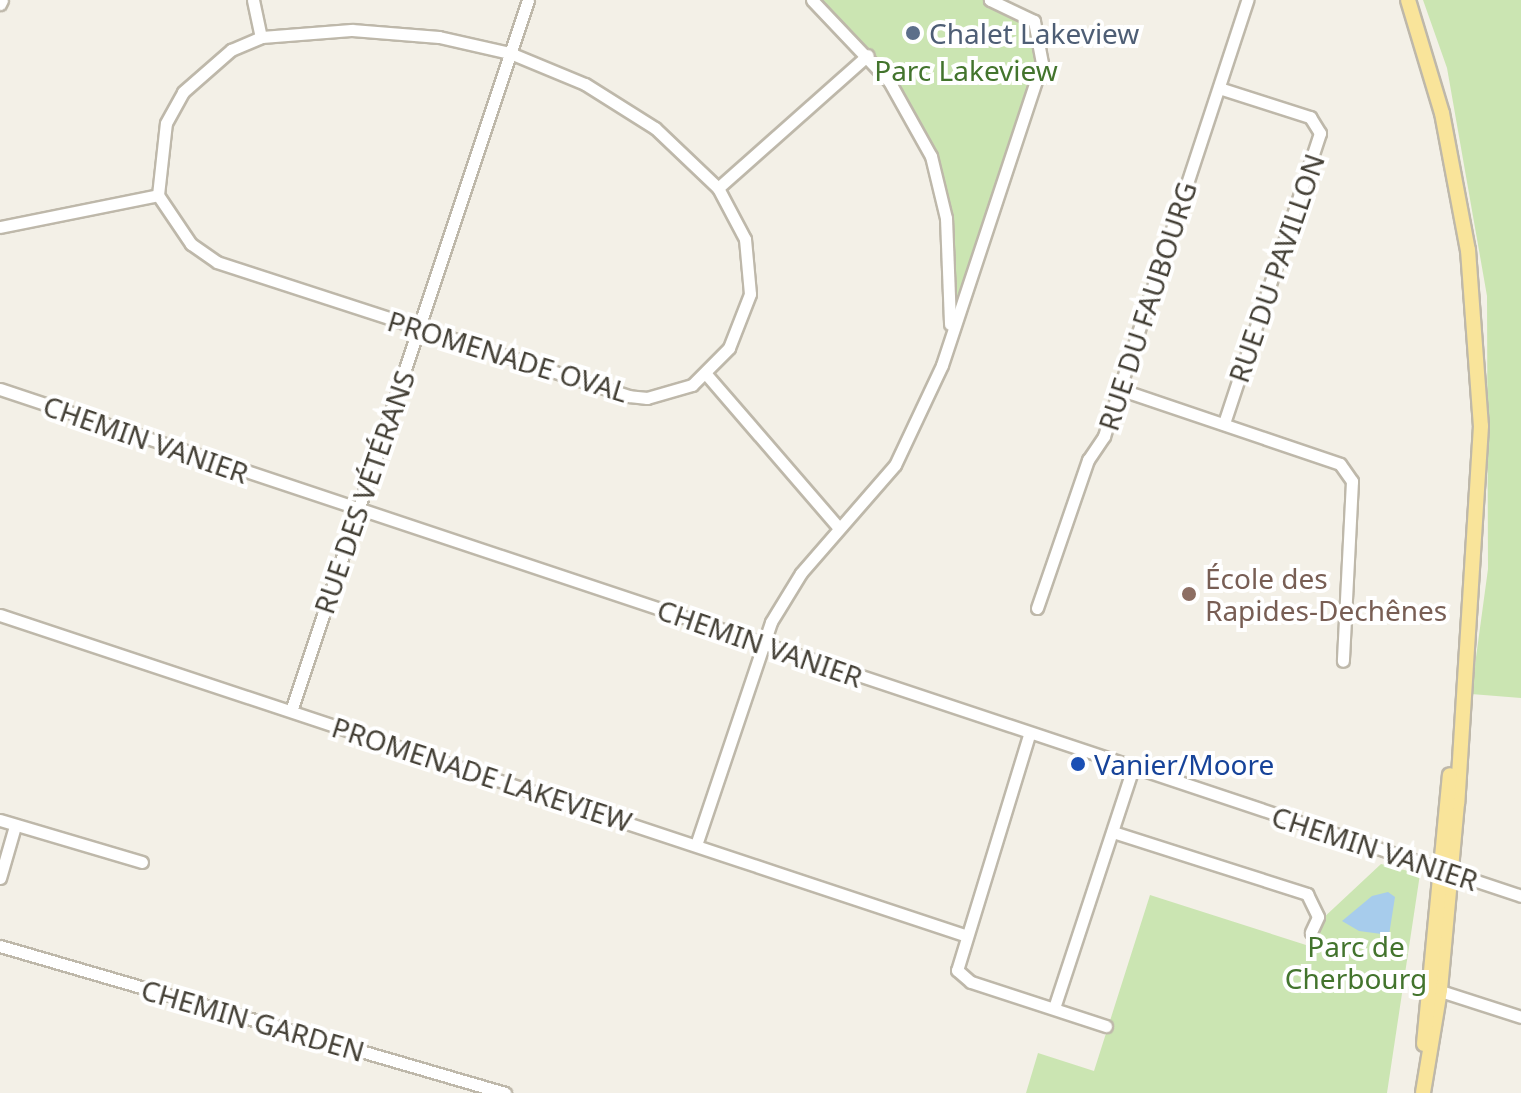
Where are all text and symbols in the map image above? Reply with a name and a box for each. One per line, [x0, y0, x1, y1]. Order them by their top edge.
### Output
place label: Chalet Lakeview [929, 16, 1139, 50]
marker: Chalet Lakeview [904, 24, 922, 42]
park label: Parc Lakeview [874, 53, 1058, 87]
street label: RUE DU PAVILLON [1221, 149, 1331, 387]
street label: RUE DU FAUBOURG [1091, 177, 1203, 435]
street label: PROMENADE OVAL [384, 303, 632, 409]
street label: RUE DES VÉTÉRANS [307, 366, 421, 618]
street label: CHEMIN VANIER [39, 388, 253, 490]
place label: École des Rapides-Dechênes [1205, 561, 1447, 627]
marker: École des Rapides-Dechênes [1180, 585, 1198, 603]
street label: CHEMIN VANIER [653, 592, 867, 694]
street label: PROMENADE LAKEVIEW [328, 710, 636, 838]
place label: Vanier/Moore [1094, 747, 1274, 781]
marker: Vanier/Moore [1069, 755, 1087, 773]
street label: CHEMIN VANIER [1268, 799, 1482, 897]
park label: Parc de Cherbourg [1285, 929, 1427, 995]
street label: CHEMIN GARDEN [138, 972, 368, 1068]

